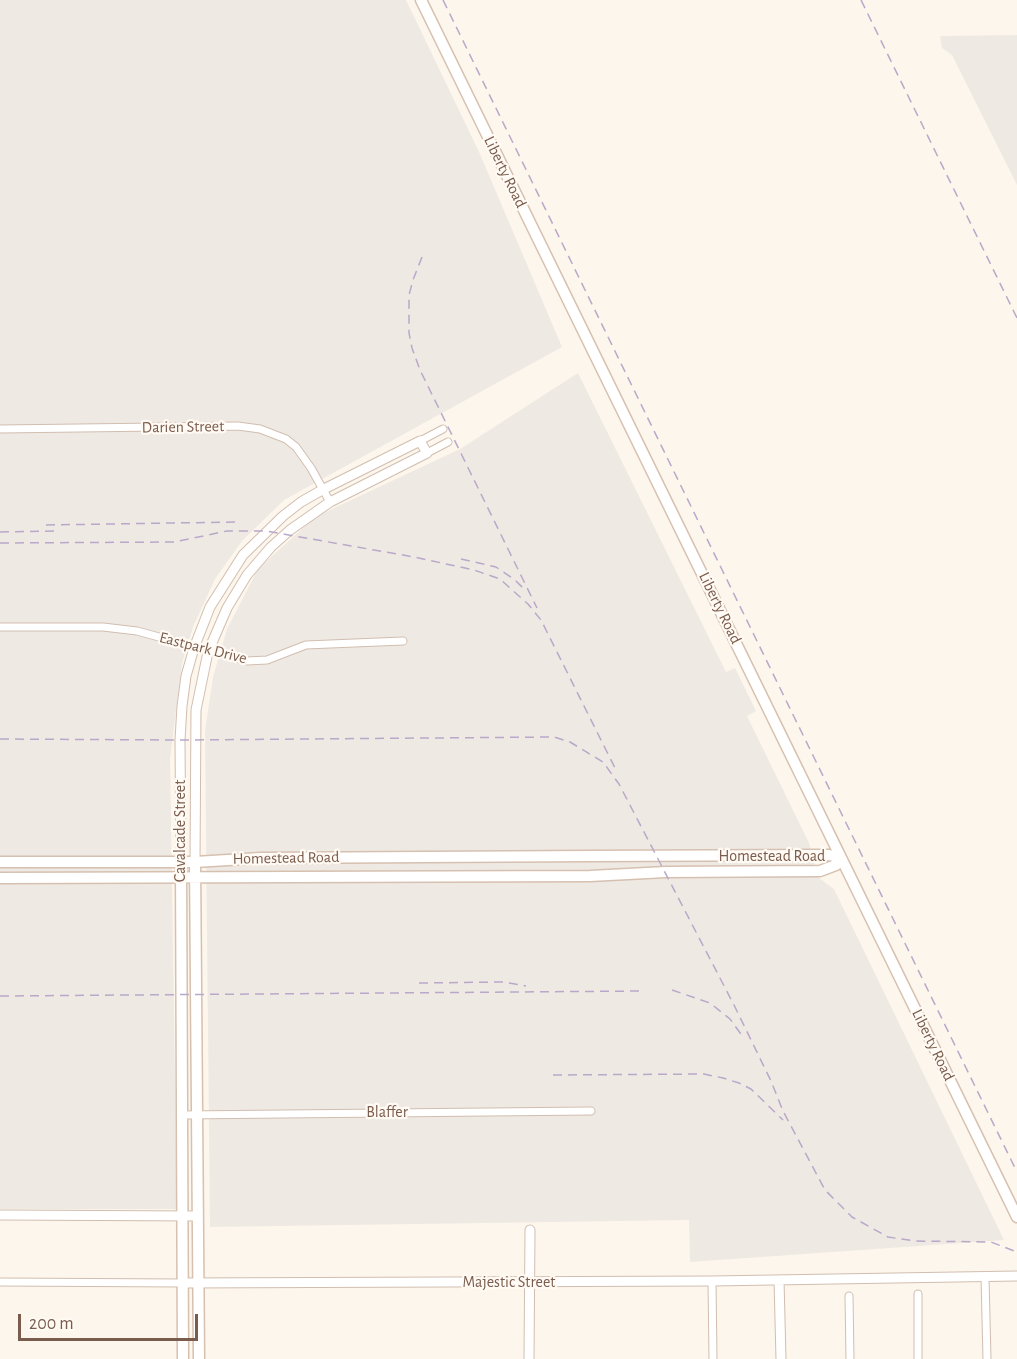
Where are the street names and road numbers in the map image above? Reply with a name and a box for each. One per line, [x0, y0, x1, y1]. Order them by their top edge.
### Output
street label: Liberty Road [479, 133, 531, 211]
street label: Darien Street [142, 417, 224, 437]
street label: Liberty Road [694, 569, 746, 647]
street label: Eastpark Drive [157, 628, 249, 668]
street label: Cavalcade Street [170, 780, 190, 882]
street label: Homestead Road [719, 846, 825, 866]
street label: Homestead Road [232, 847, 340, 869]
street label: Liberty Road [907, 1006, 959, 1084]
street label: Blaffer [366, 1102, 408, 1122]
street label: Majestic Street [463, 1272, 555, 1292]

